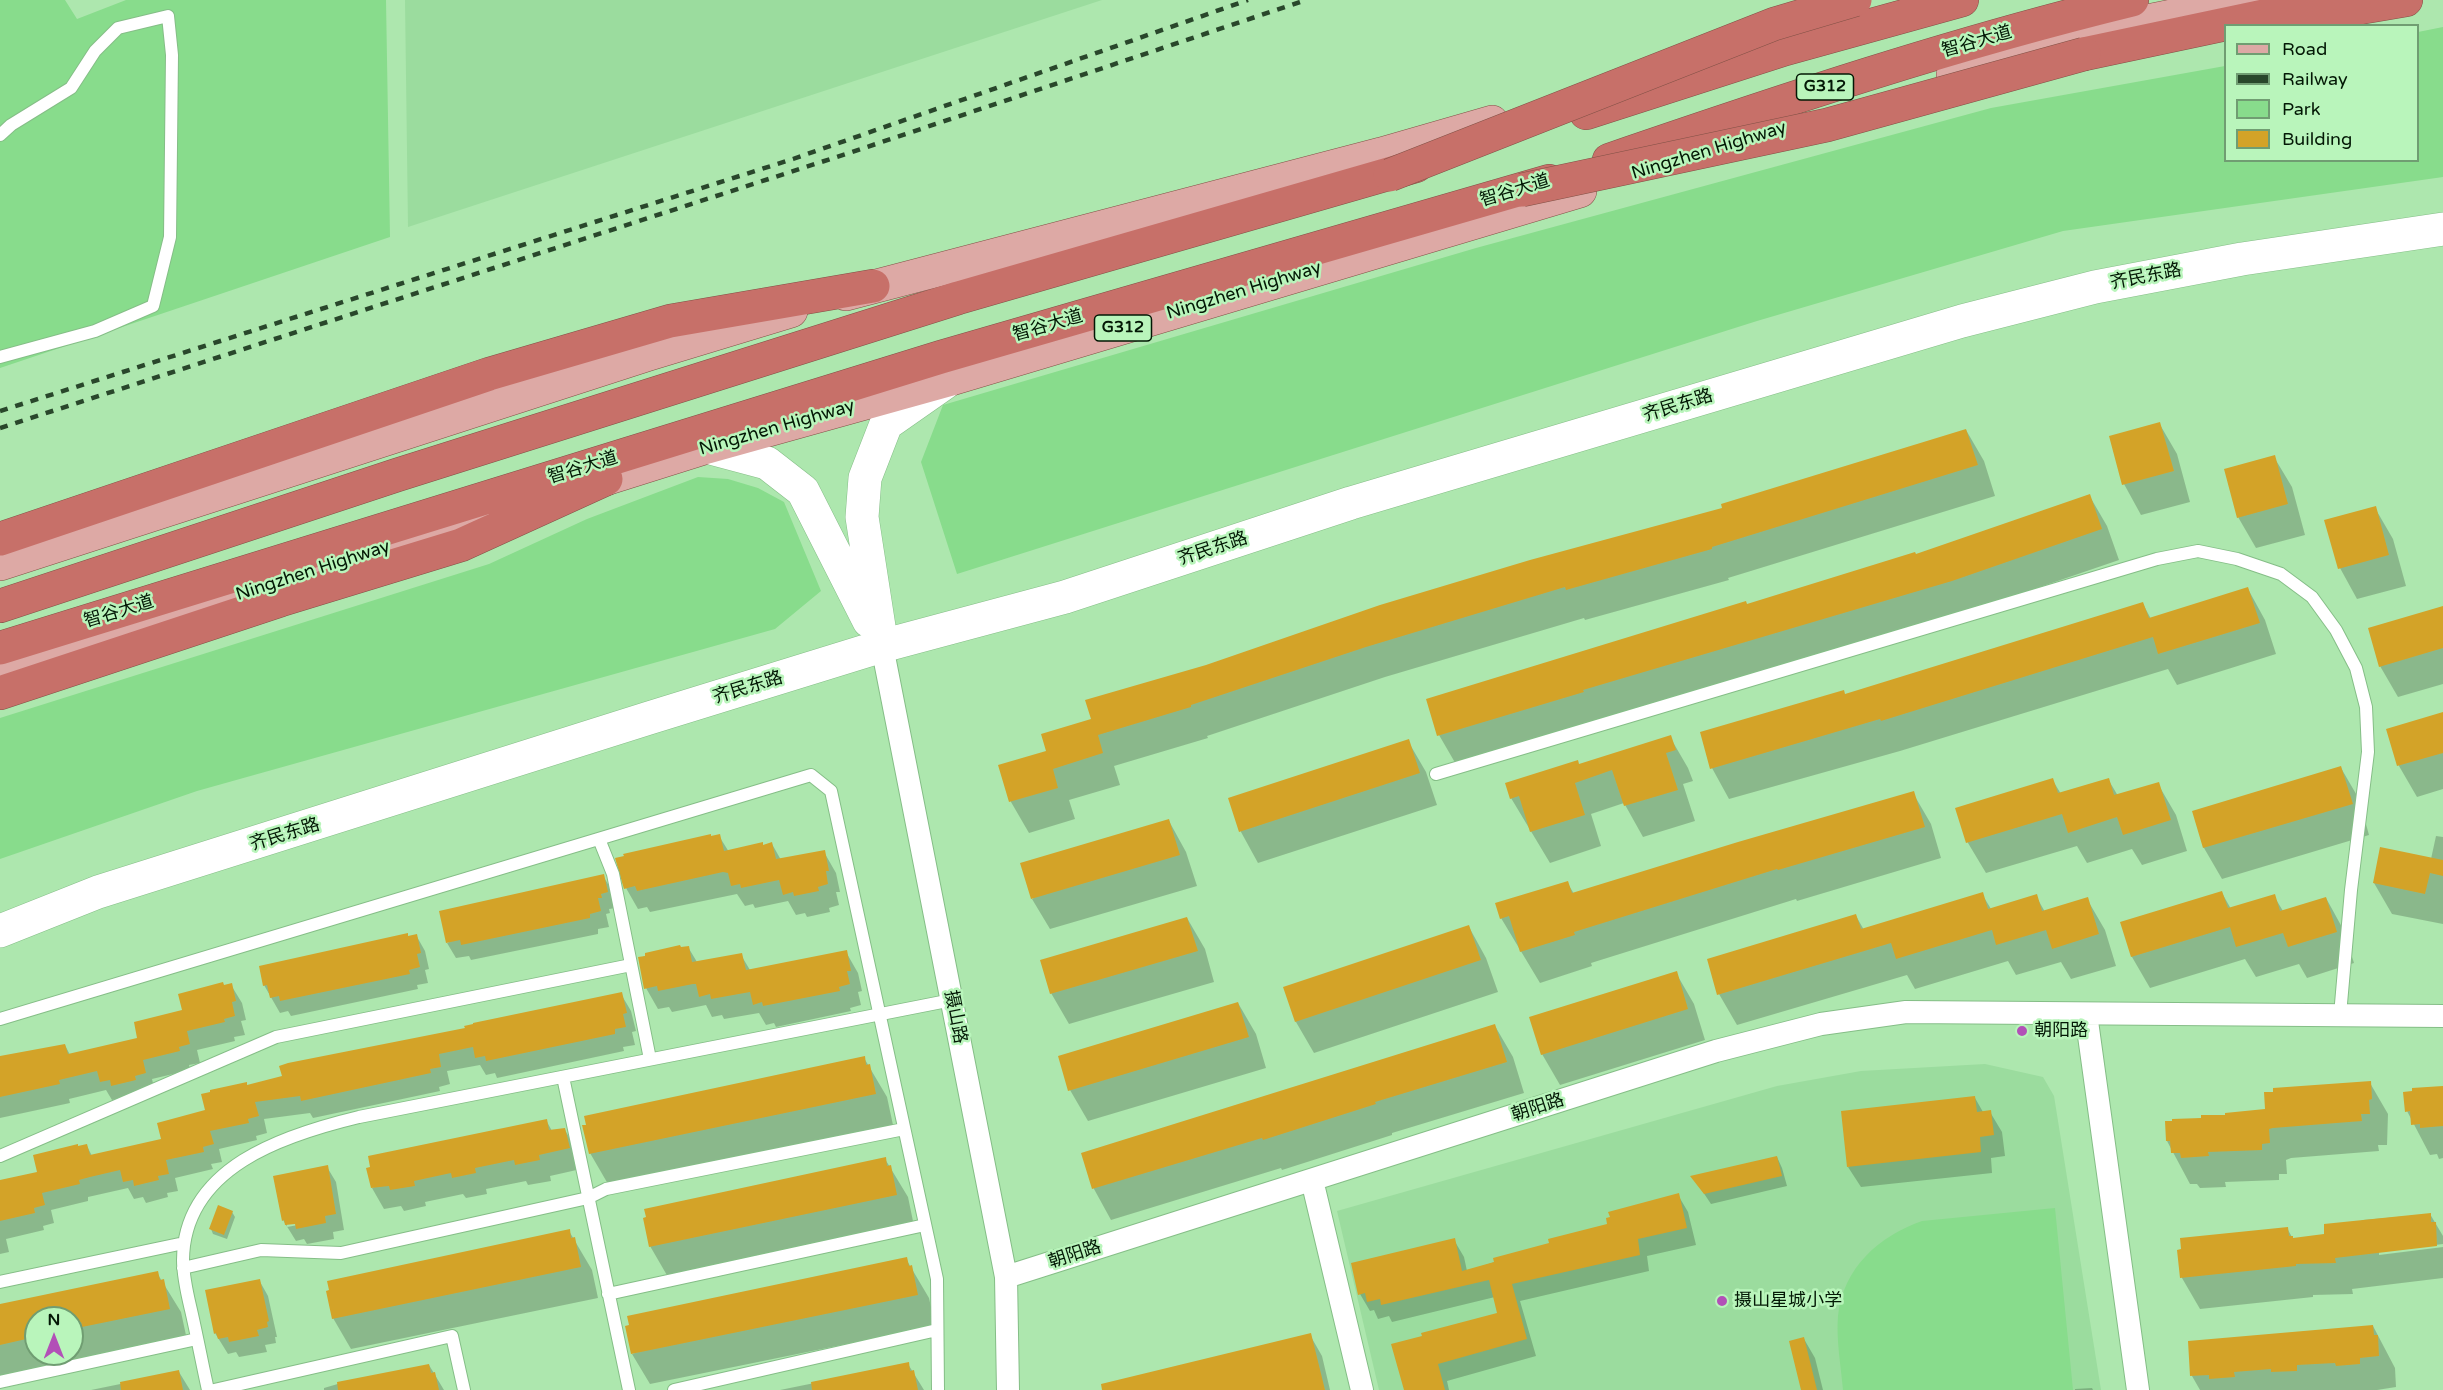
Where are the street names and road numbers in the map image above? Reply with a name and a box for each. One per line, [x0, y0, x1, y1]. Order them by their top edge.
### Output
street label: 智谷大道 [1939, 22, 2015, 62]
road number: G312 [1796, 74, 1854, 100]
street label: Ningzhen Highway [1629, 117, 1789, 185]
street label: 智谷大道 [1477, 170, 1553, 212]
street label: Ningzhen Highway [1164, 257, 1324, 325]
street label: 齐民东路 [2109, 260, 2183, 294]
street label: 智谷大道 [1010, 306, 1086, 346]
road number: G312 [1094, 315, 1152, 341]
street label: 齐民东路 [1640, 385, 1716, 427]
street label: Ningzhen Highway [697, 395, 857, 461]
street label: 智谷大道 [545, 447, 621, 489]
street label: 齐民东路 [1175, 528, 1251, 570]
street label: Ningzhen Highway [233, 536, 393, 606]
street label: 智谷大道 [81, 591, 157, 633]
street label: 齐民东路 [710, 667, 786, 709]
street label: 齐民东路 [247, 814, 323, 856]
street label: 摄山路 [939, 988, 971, 1046]
street label: 朝阳路 [1509, 1089, 1567, 1127]
street label: 朝阳路 [1046, 1236, 1104, 1274]

